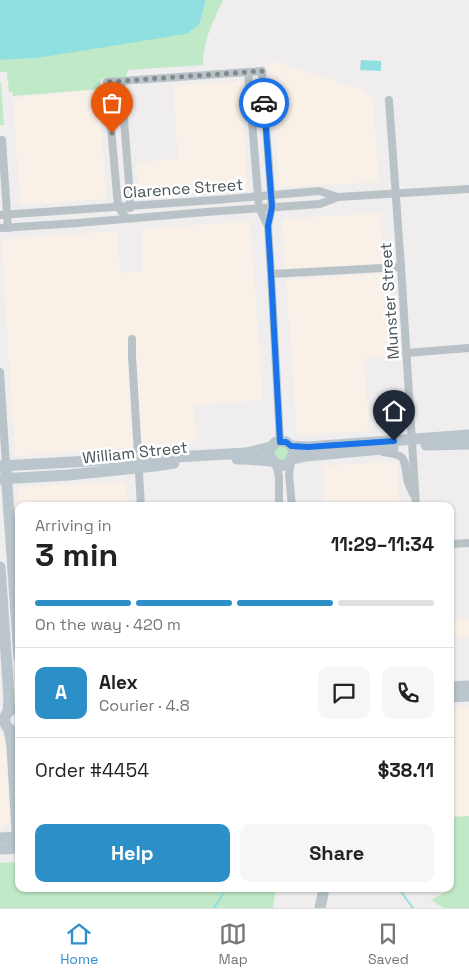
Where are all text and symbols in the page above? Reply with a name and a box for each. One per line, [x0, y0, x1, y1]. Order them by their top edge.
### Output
courier [239, 78, 289, 128]
pin [91, 82, 133, 133]
icon: bag [98, 89, 126, 117]
icon: car [250, 89, 278, 117]
street label: Clarence Street [122, 174, 244, 203]
street label: Munster Street [375, 242, 404, 360]
pin [373, 390, 415, 441]
icon: home [380, 397, 408, 425]
street label: William Street [81, 437, 189, 468]
text: Arriving in [35, 515, 112, 536]
text: 11:29–11:34 [331, 532, 434, 557]
text: 3 min [35, 535, 118, 575]
text: On the way · 420 m [35, 614, 181, 635]
button: chat [318, 667, 370, 719]
button: phone [382, 667, 434, 719]
text: Alex [99, 670, 138, 695]
text: A [55, 680, 67, 705]
text: Courier · 4.8 [99, 695, 190, 716]
text: Order #4454 [35, 758, 149, 783]
text: $38.11 [378, 758, 434, 783]
button: Help [35, 824, 230, 882]
button: Share [240, 824, 434, 882]
tab: Home [60, 920, 98, 968]
tab: Map [219, 920, 248, 968]
tab: Saved [368, 920, 409, 968]

